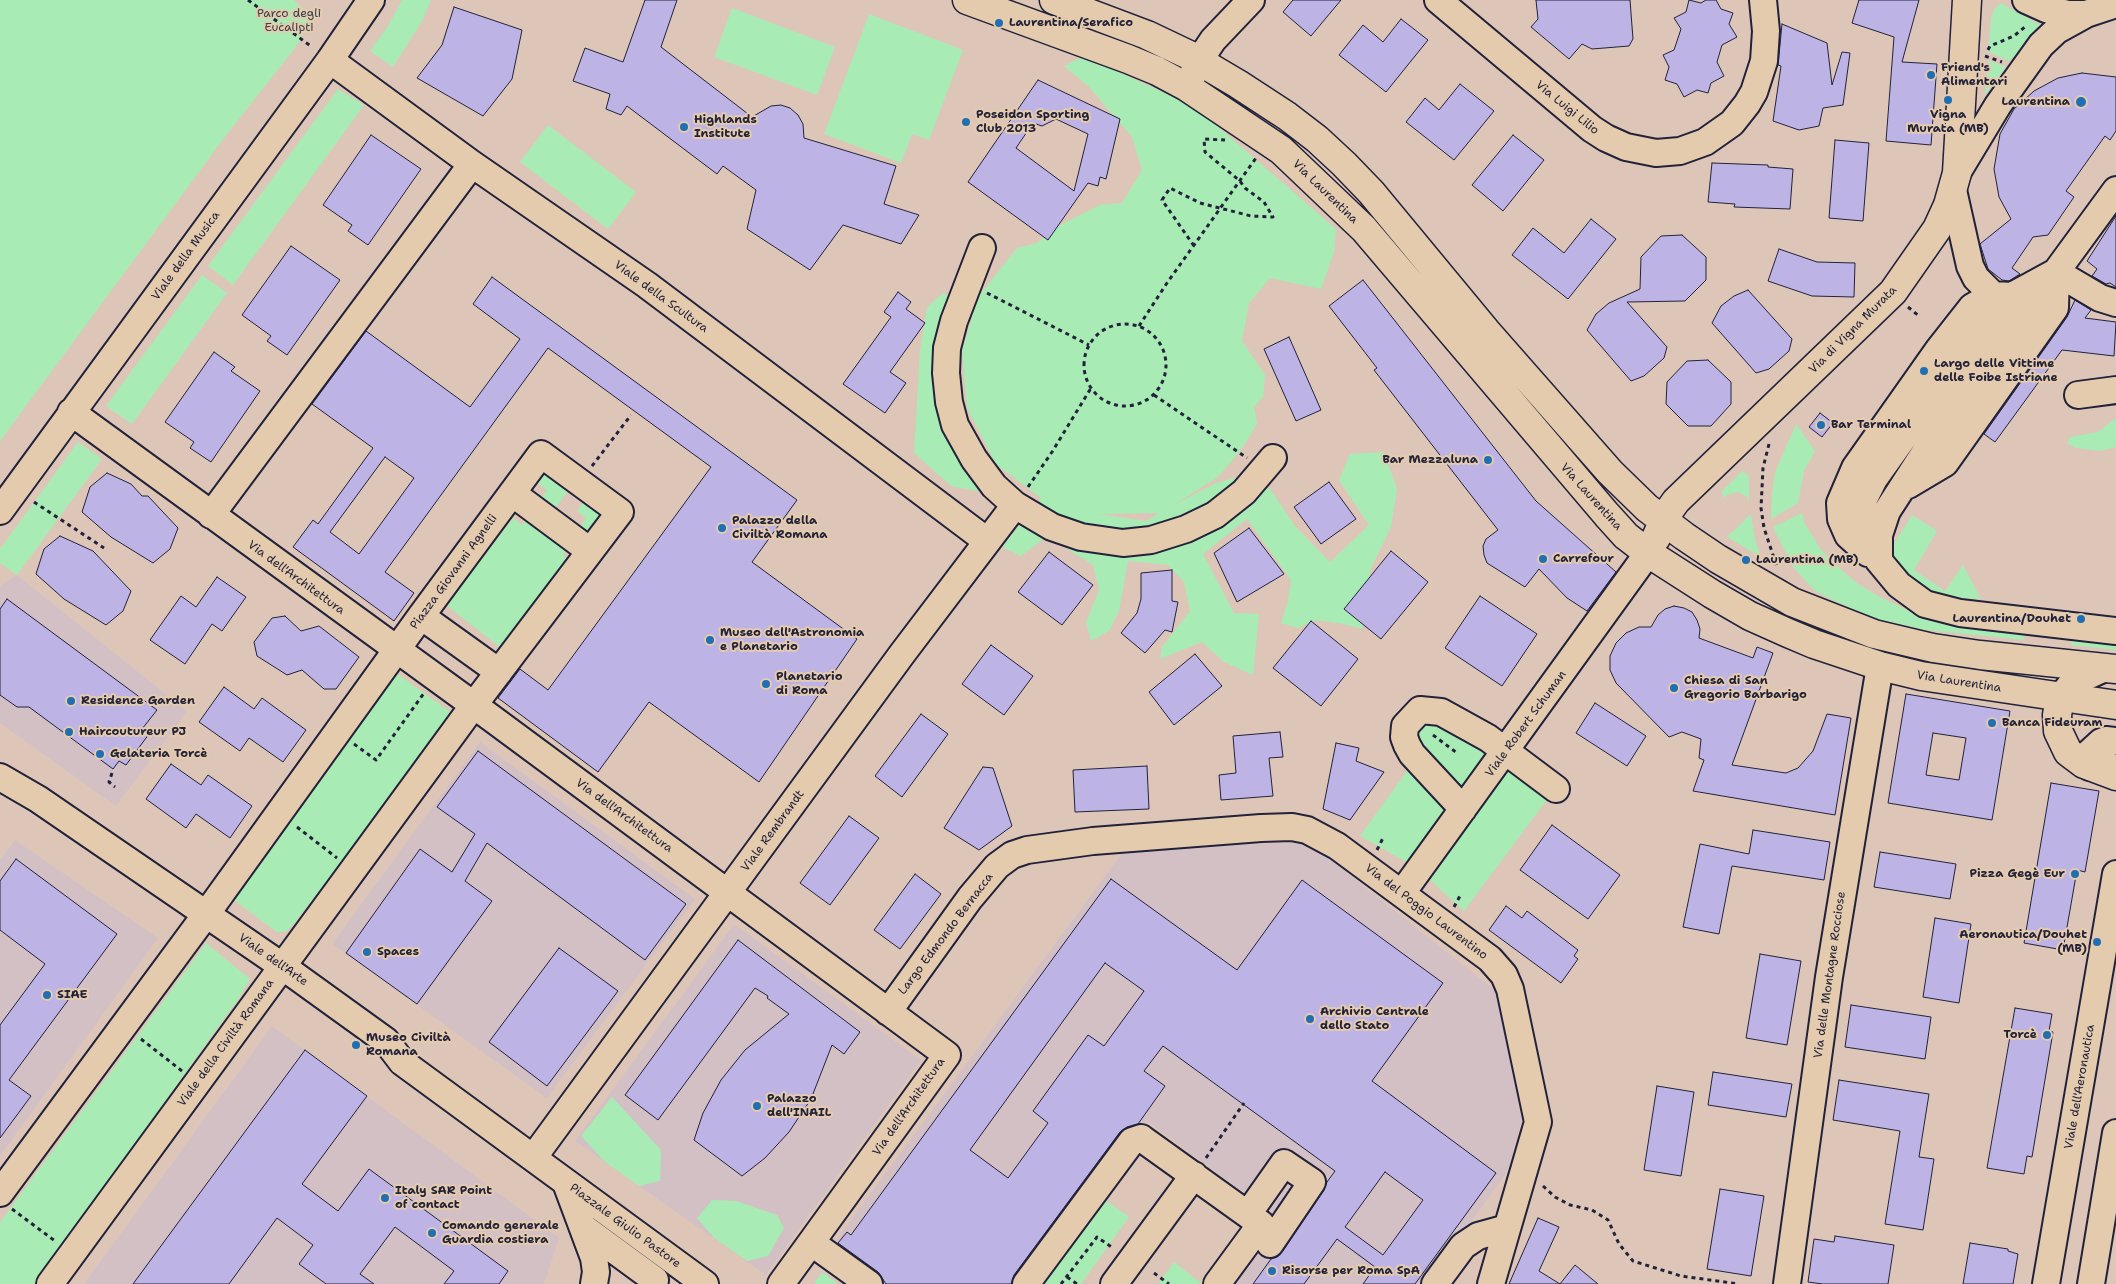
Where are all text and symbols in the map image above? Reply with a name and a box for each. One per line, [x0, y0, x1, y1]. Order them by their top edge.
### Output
park label: Parco degli Eucalipti [257, 7, 321, 35]
place label: Laurentina/Serafico [1009, 16, 1133, 30]
marker: Laurentina/Serafico [993, 17, 1005, 29]
place label: Friend's Alimentari [1941, 61, 2008, 89]
marker: Friend's Alimentari [1925, 69, 1937, 81]
street label: Via Luigi Lilio [1532, 78, 1602, 138]
marker: Vigna Murata (MB) [1942, 94, 1954, 106]
place label: Laurentina [2002, 95, 2070, 109]
marker: Laurentina [2074, 95, 2088, 109]
place label: Poseidon Sporting Club 2013 [976, 108, 1089, 136]
place label: Vigna Murata (MB) [1907, 108, 1989, 136]
place label: Highlands Institute [694, 113, 757, 141]
marker: Poseidon Sporting Club 2013 [960, 116, 972, 128]
marker: Highlands Institute [678, 121, 690, 133]
street label: Via Laurentina [1289, 157, 1361, 227]
street label: Viale della Musica [149, 209, 223, 303]
street label: Viale della Scultura [611, 258, 711, 336]
street label: Via di Vigna Murata [1806, 283, 1900, 377]
place label: Largo delle Vittime delle Foibe Istriane [1934, 357, 2058, 385]
marker: Largo delle Vittime delle Foibe Istriane [1918, 365, 1930, 377]
place label: Bar Terminal [1831, 418, 1911, 432]
marker: Bar Terminal [1815, 419, 1827, 431]
place label: Bar Mezzaluna [1382, 453, 1478, 467]
marker: Bar Mezzaluna [1482, 454, 1494, 466]
street label: Via Laurentina [1557, 460, 1625, 534]
street label: Piazza Giovanni Agnelli [407, 512, 501, 632]
place label: Palazzo della Civiltà Romana [732, 514, 828, 542]
marker: Palazzo della Civiltà Romana [716, 522, 728, 534]
street label: Via dell'Architettura [245, 538, 347, 618]
place label: Carrefour [1553, 552, 1614, 566]
marker: Carrefour [1537, 553, 1549, 565]
place label: Laurentina (MB) [1756, 553, 1858, 567]
marker: Laurentina (MB) [1740, 554, 1752, 566]
place label: Laurentina/Douhet [1952, 612, 2071, 626]
marker: Laurentina/Douhet [2075, 613, 2087, 625]
place label: Museo dell'Astronomia e Planetario [720, 626, 864, 654]
marker: Museo dell'Astronomia e Planetario [704, 634, 716, 646]
street label: Viale Robert Schuman [1483, 668, 1569, 780]
street label: Via Laurentina [1916, 668, 2002, 696]
place label: Planetario di Roma [776, 670, 842, 698]
place label: Chiesa di San Gregorio Barbarigo [1684, 674, 1807, 702]
marker: Planetario di Roma [760, 678, 772, 690]
marker: Chiesa di San Gregorio Barbarigo [1668, 682, 1680, 694]
place label: Residence Garden [81, 694, 195, 708]
marker: Residence Garden [65, 695, 77, 707]
place label: Banca Fideuram [2002, 716, 2102, 730]
marker: Banca Fideuram [1986, 717, 1998, 729]
place label: Haircoutureur PJ [79, 725, 186, 739]
marker: Haircoutureur PJ [63, 726, 75, 738]
place label: Gelateria Torcè [110, 747, 207, 761]
marker: Gelateria Torcè [94, 748, 106, 760]
street label: Via dell'Architettura [573, 776, 675, 856]
street label: Viale Rembrandt [739, 787, 807, 875]
street label: Via del Poggio Laurentino [1362, 861, 1490, 963]
place label: Pizza Gegè Eur [1970, 867, 2065, 881]
marker: Pizza Gegè Eur [2069, 868, 2081, 880]
street label: Largo Edmondo Bernacca [896, 870, 996, 998]
street label: Via delle Montagne Rocciose [1811, 891, 1849, 1059]
place label: Aeronautica/Douhet (MB) [1959, 928, 2087, 956]
street label: Viale dell'Arte [235, 931, 311, 989]
marker: Aeronautica/Douhet (MB) [2091, 936, 2103, 948]
place label: Spaces [377, 945, 419, 959]
marker: Spaces [361, 946, 373, 958]
street label: Viale della Civiltà Romana [175, 976, 277, 1110]
place label: SIAE [57, 988, 87, 1002]
marker: SIAE [41, 989, 53, 1001]
place label: Archivio Centrale dello Stato [1320, 1005, 1429, 1033]
marker: Archivio Centrale dello Stato [1304, 1013, 1316, 1025]
street label: Viale dell'Aeronautica [2062, 1023, 2098, 1151]
place label: Torcè [2004, 1028, 2037, 1042]
marker: Torcè [2041, 1029, 2053, 1041]
place label: Museo Civiltà Romana [366, 1031, 451, 1059]
marker: Museo Civiltà Romana [350, 1039, 362, 1051]
street label: Via dell'Architettura [870, 1055, 948, 1159]
place label: Palazzo dell'INAIL [767, 1092, 831, 1120]
marker: Palazzo dell'INAIL [751, 1100, 763, 1112]
street label: Piazzale Giulio Pastore [567, 1181, 683, 1271]
place label: Italy SAR Point of contact [395, 1184, 492, 1212]
marker: Italy SAR Point of contact [379, 1192, 391, 1204]
place label: Comando generale Guardia costiera [442, 1219, 559, 1247]
marker: Comando generale Guardia costiera [426, 1227, 438, 1239]
place label: Risorse per Roma SpA [1282, 1264, 1420, 1278]
marker: Risorse per Roma SpA [1266, 1265, 1278, 1277]

